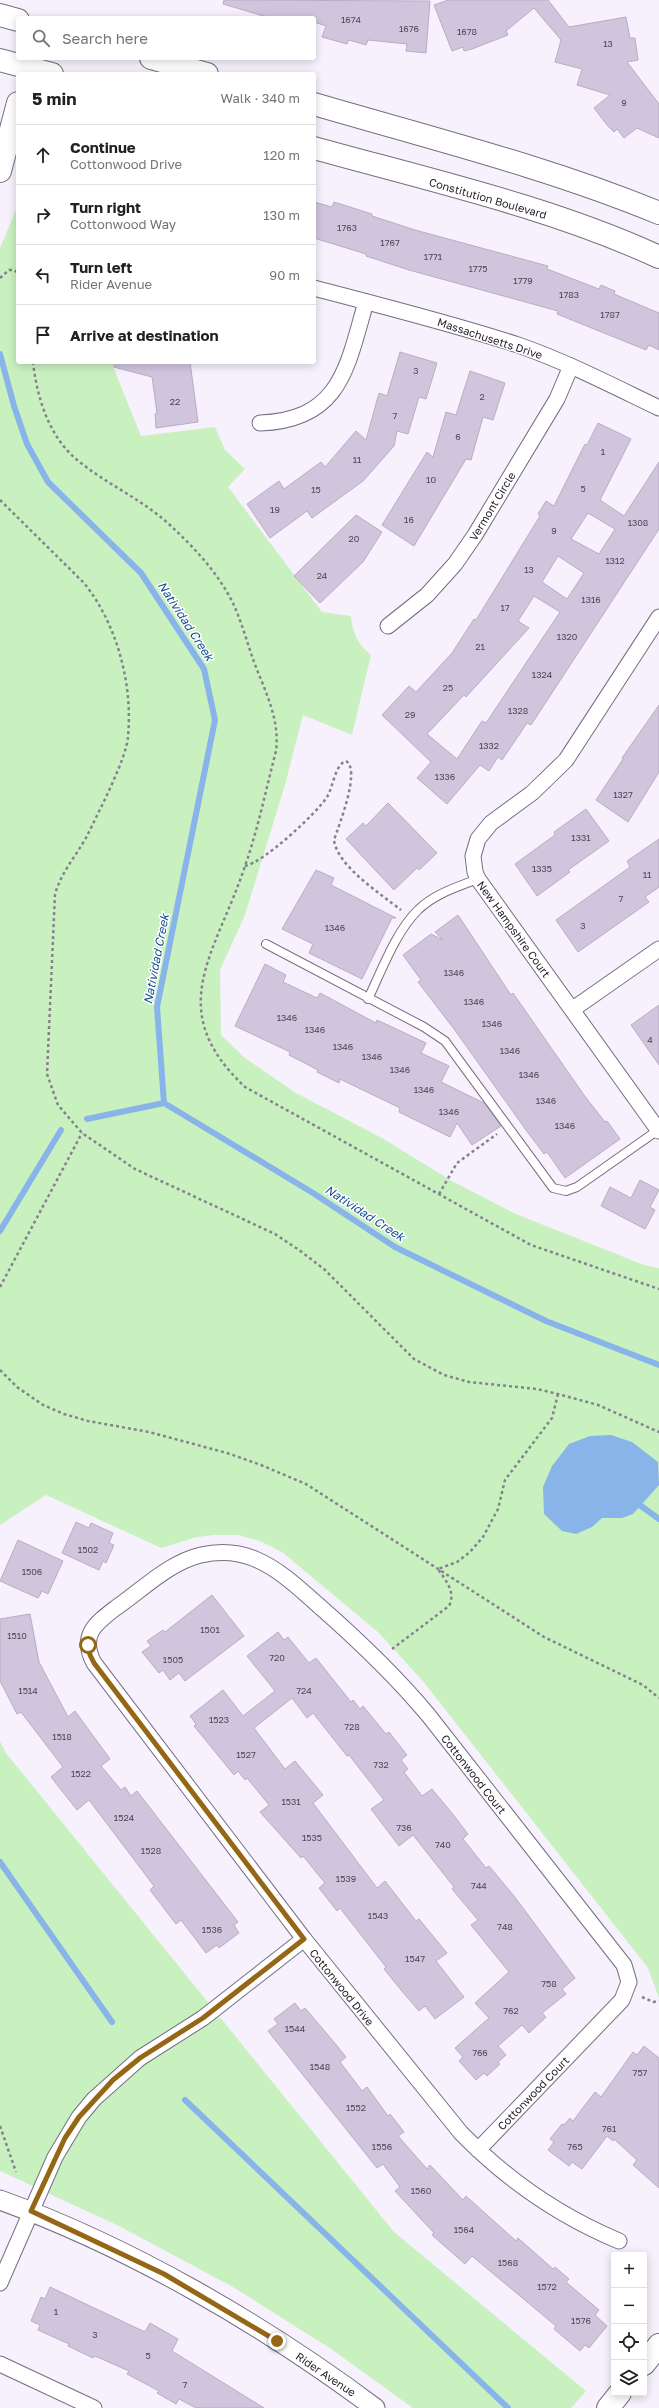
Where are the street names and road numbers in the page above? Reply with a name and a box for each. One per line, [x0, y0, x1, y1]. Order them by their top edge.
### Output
street label: Constitution Boulevard [428, 175, 548, 221]
street label: Massachusetts Drive [436, 315, 544, 361]
street label: Vermont Circle [466, 469, 518, 543]
street label: New Hampshire Court [475, 878, 553, 980]
street label: Cottonwood Court [439, 1732, 509, 1816]
street label: Cottonwood Drive [307, 1946, 377, 2028]
street label: Cottonwood Court [495, 2054, 571, 2132]
street label: Rider Avenue [294, 2349, 358, 2399]

